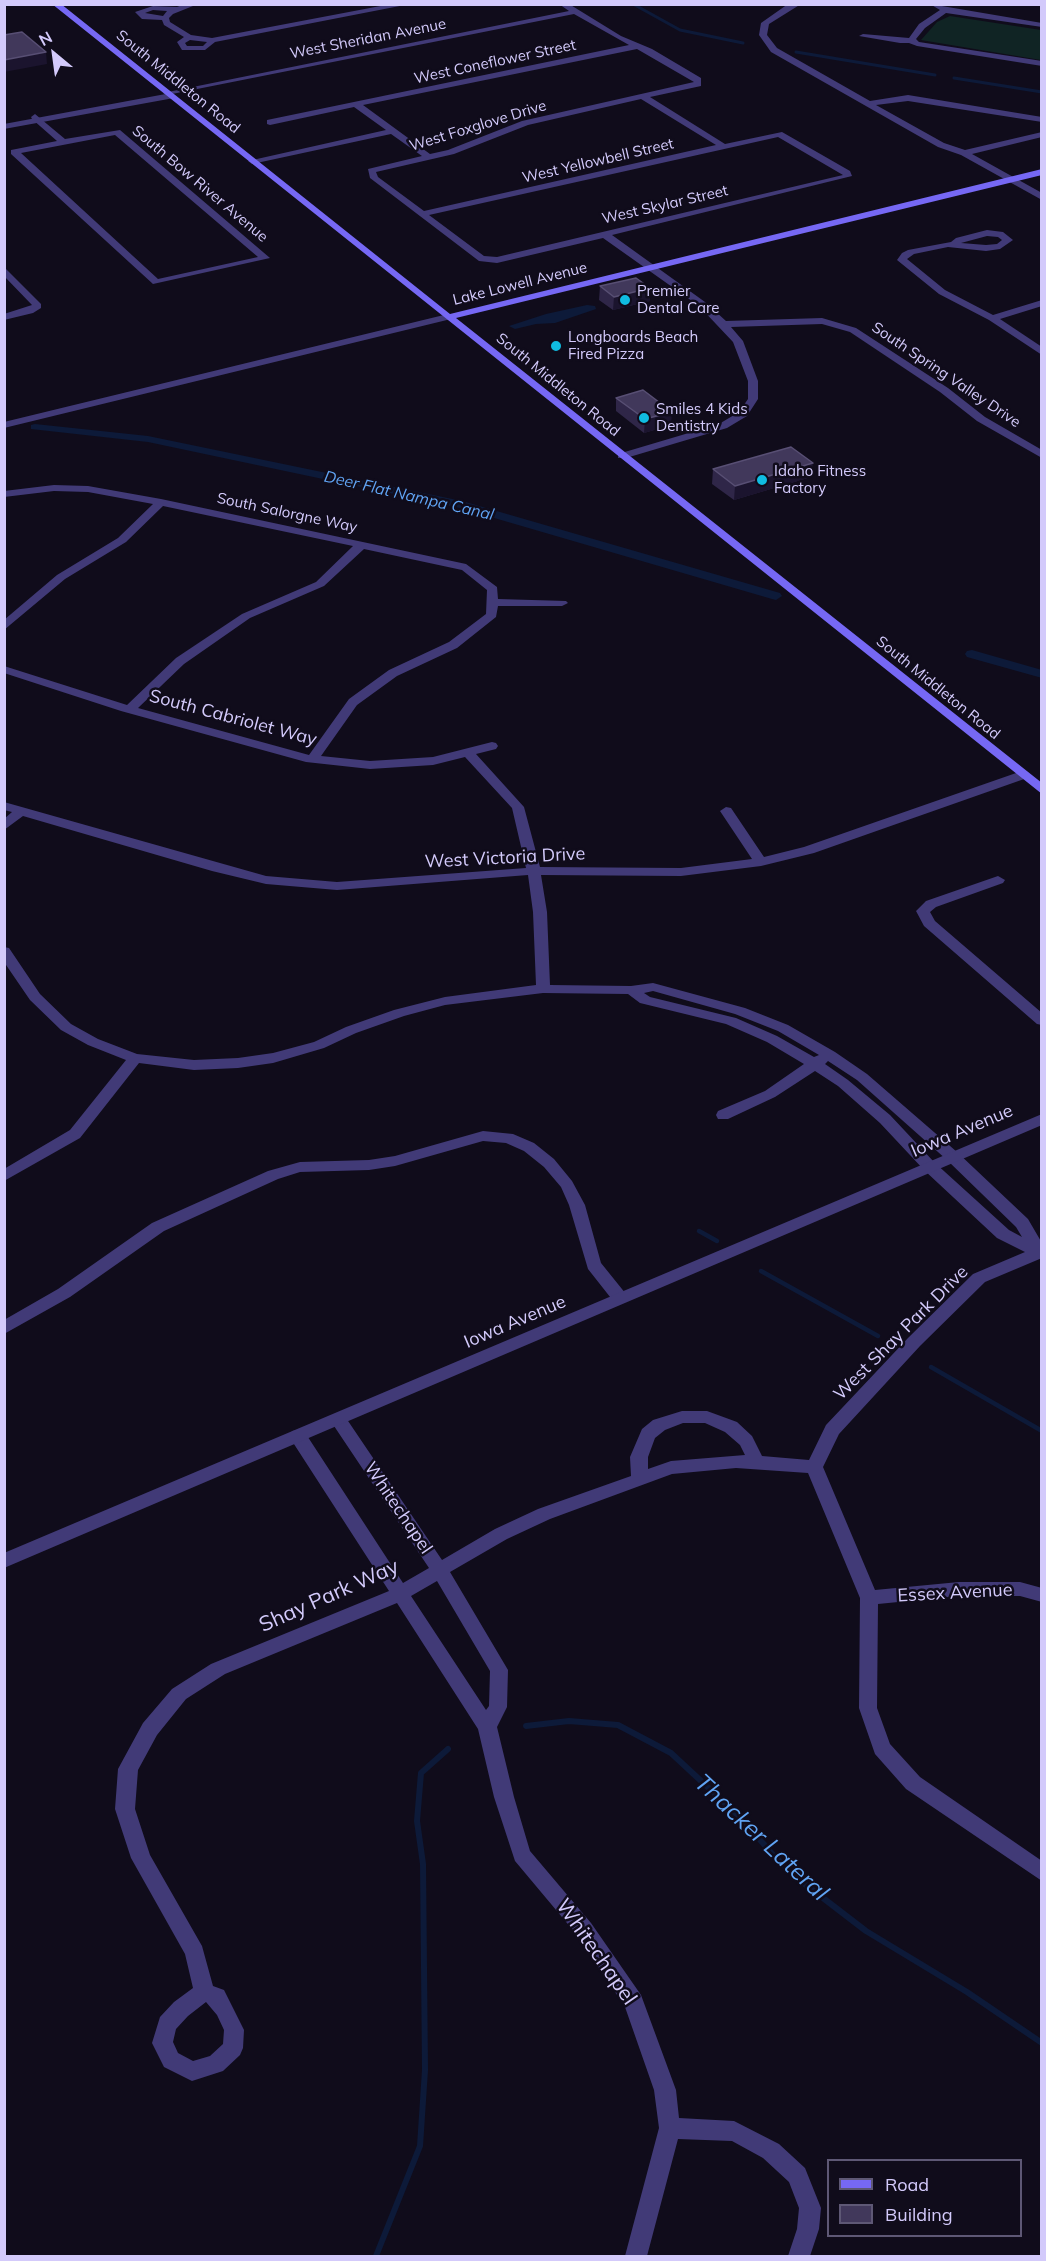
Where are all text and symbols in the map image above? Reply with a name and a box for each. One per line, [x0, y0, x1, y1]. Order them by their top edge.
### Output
street label: West Sheridan Avenue [288, 15, 448, 63]
north arrow [24, 24, 84, 84]
text: N [35, 27, 55, 50]
street label: South Middleton Road [113, 27, 243, 137]
street label: West Coneflower Street [413, 36, 577, 88]
street label: West Foxglove Drive [407, 97, 549, 155]
street label: South Bow River Avenue [128, 122, 272, 246]
street label: West Yellowbell Street [521, 135, 675, 187]
street label: West Skylar Street [600, 182, 730, 228]
street label: Lake Lowell Avenue [451, 259, 589, 309]
place label: Premier Dental Care [637, 282, 719, 317]
marker: Premier Dental Care [618, 293, 632, 307]
street label: South Spring Valley Drive [868, 318, 1024, 432]
place label: Longboards Beach Fired Pizza [568, 328, 698, 363]
street label: South Middleton Road [493, 330, 623, 440]
marker: Longboards Beach Fired Pizza [549, 339, 563, 353]
place label: Smiles 4 Kids Dentistry [656, 400, 748, 435]
marker: Smiles 4 Kids Dentistry [637, 411, 651, 425]
place label: Idaho Fitness Factory [774, 462, 866, 497]
water label: Deer Flat Nampa Canal [322, 467, 496, 525]
marker: Idaho Fitness Factory [755, 473, 769, 487]
street label: South Salorgne Way [215, 489, 359, 537]
street label: South Middleton Road [873, 633, 1003, 743]
street label: South Cabriolet Way [147, 685, 319, 751]
street label: West Victoria Drive [424, 843, 586, 873]
street label: Iowa Avenue [908, 1100, 1016, 1162]
street label: West Shay Park Drive [829, 1261, 973, 1405]
street label: Iowa Avenue [461, 1291, 569, 1353]
street label: Whitechapel [359, 1458, 437, 1558]
street label: Shay Park Way [255, 1554, 403, 1638]
street label: Essex Avenue [897, 1579, 1013, 1607]
water label: Thacker Lateral [688, 1769, 834, 1907]
street label: Whitechapel [550, 1894, 642, 2010]
legend [827, 2159, 1022, 2237]
text: Road [885, 2173, 929, 2196]
text: Building [885, 2203, 953, 2226]

